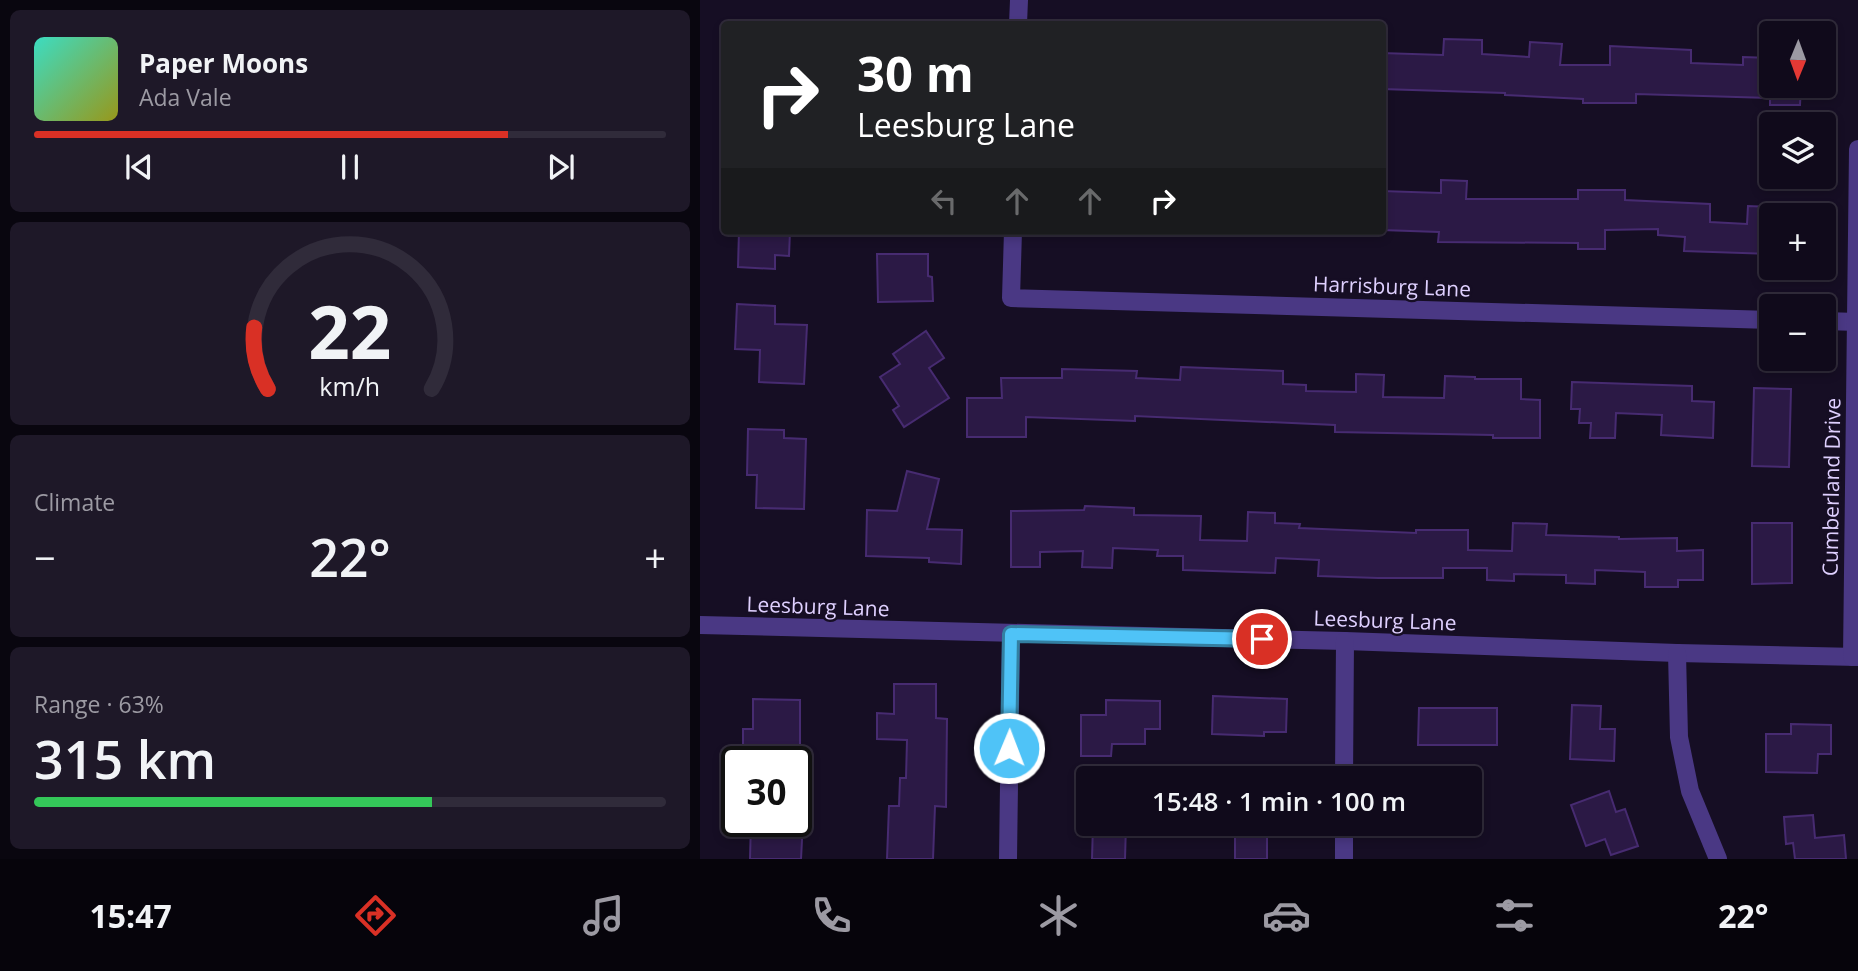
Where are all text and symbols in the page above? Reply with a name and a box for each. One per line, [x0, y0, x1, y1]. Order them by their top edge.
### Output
north arrow [1759, 21, 1836, 98]
map controls [1759, 21, 1836, 371]
text: 30 m [857, 40, 974, 106]
text: Paper Moons [139, 45, 308, 81]
icon: right [742, 49, 833, 140]
text: Ada Vale [139, 81, 232, 113]
text: Leesburg Lane [857, 103, 1075, 146]
button: layers [1759, 112, 1836, 189]
icon: previous [120, 148, 158, 186]
icon: pause [331, 148, 369, 186]
icon: next [542, 148, 580, 186]
icon: left [925, 182, 963, 220]
icon: ahead [998, 182, 1036, 220]
icon: ahead [1071, 182, 1109, 220]
icon: right [1144, 182, 1182, 220]
button: + [1759, 203, 1836, 280]
street label: Harrisburg Lane [1313, 269, 1471, 303]
text: 22 [308, 282, 392, 381]
button: − [1759, 294, 1836, 371]
text: km/h [320, 369, 380, 403]
street label: Cumberland Drive [1815, 398, 1847, 576]
text: Climate [34, 486, 115, 518]
text: 22° [309, 521, 391, 592]
text: − [34, 531, 56, 583]
text: + [644, 531, 666, 583]
street label: Leesburg Lane [746, 590, 890, 622]
street label: Leesburg Lane [1313, 604, 1457, 636]
pin [1232, 609, 1292, 669]
icon: arrive [1243, 620, 1281, 658]
text: Range · 63% [34, 688, 164, 720]
position arrow [972, 711, 1046, 785]
text: 315 km [34, 723, 216, 794]
speed limit sign: 30 [721, 746, 812, 837]
text: 15:48 · 1 min · 100 m [1152, 783, 1406, 819]
icon: directions [351, 891, 400, 940]
icon: music [579, 891, 628, 940]
icon: phone [807, 891, 856, 940]
icon: climate [1034, 891, 1083, 940]
icon: car [1262, 891, 1311, 940]
icon: filters [1490, 891, 1539, 940]
text: 15:47 [89, 894, 172, 937]
text: 22° [1718, 894, 1769, 937]

